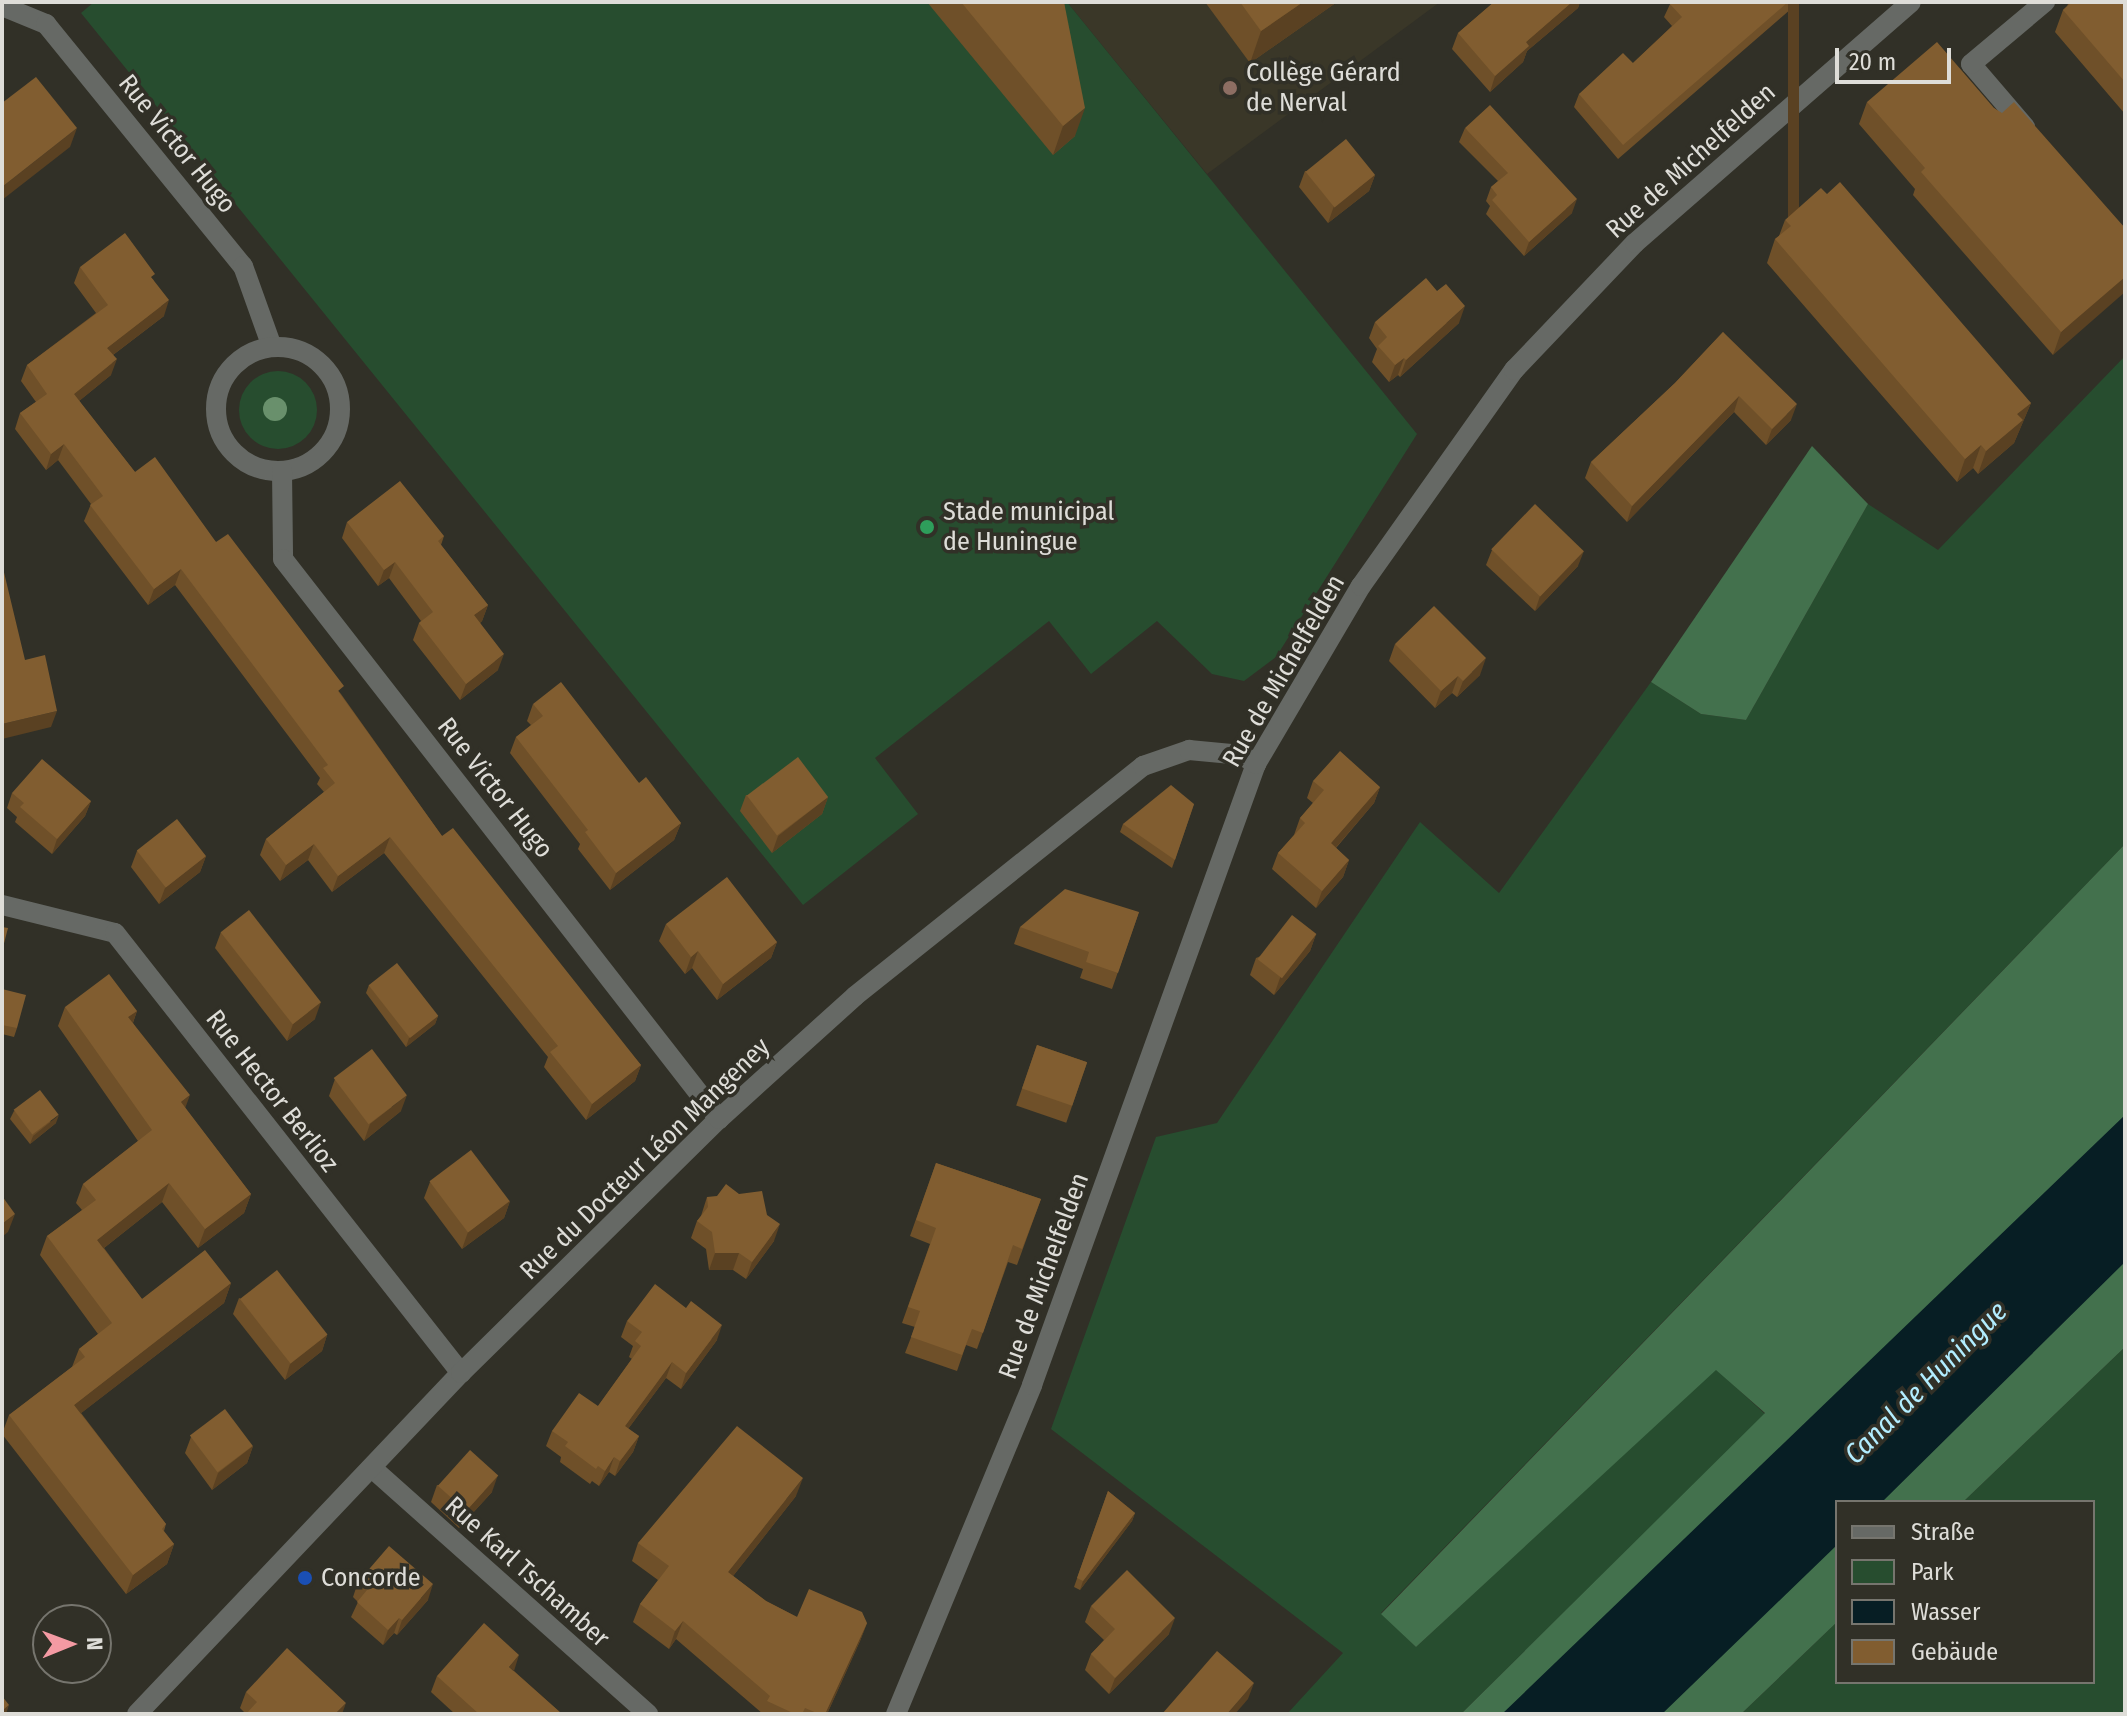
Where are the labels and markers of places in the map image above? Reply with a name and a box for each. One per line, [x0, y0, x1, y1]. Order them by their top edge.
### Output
place label: Collège Gérard de Nerval [1246, 57, 1401, 118]
marker: Collège Gérard de Nerval [1221, 79, 1239, 97]
place label: Stade municipal de Huningue [943, 496, 1114, 558]
marker: Stade municipal de Huningue [918, 518, 936, 536]
place label: Concorde [321, 1562, 421, 1594]
marker: Concorde [296, 1569, 314, 1587]

